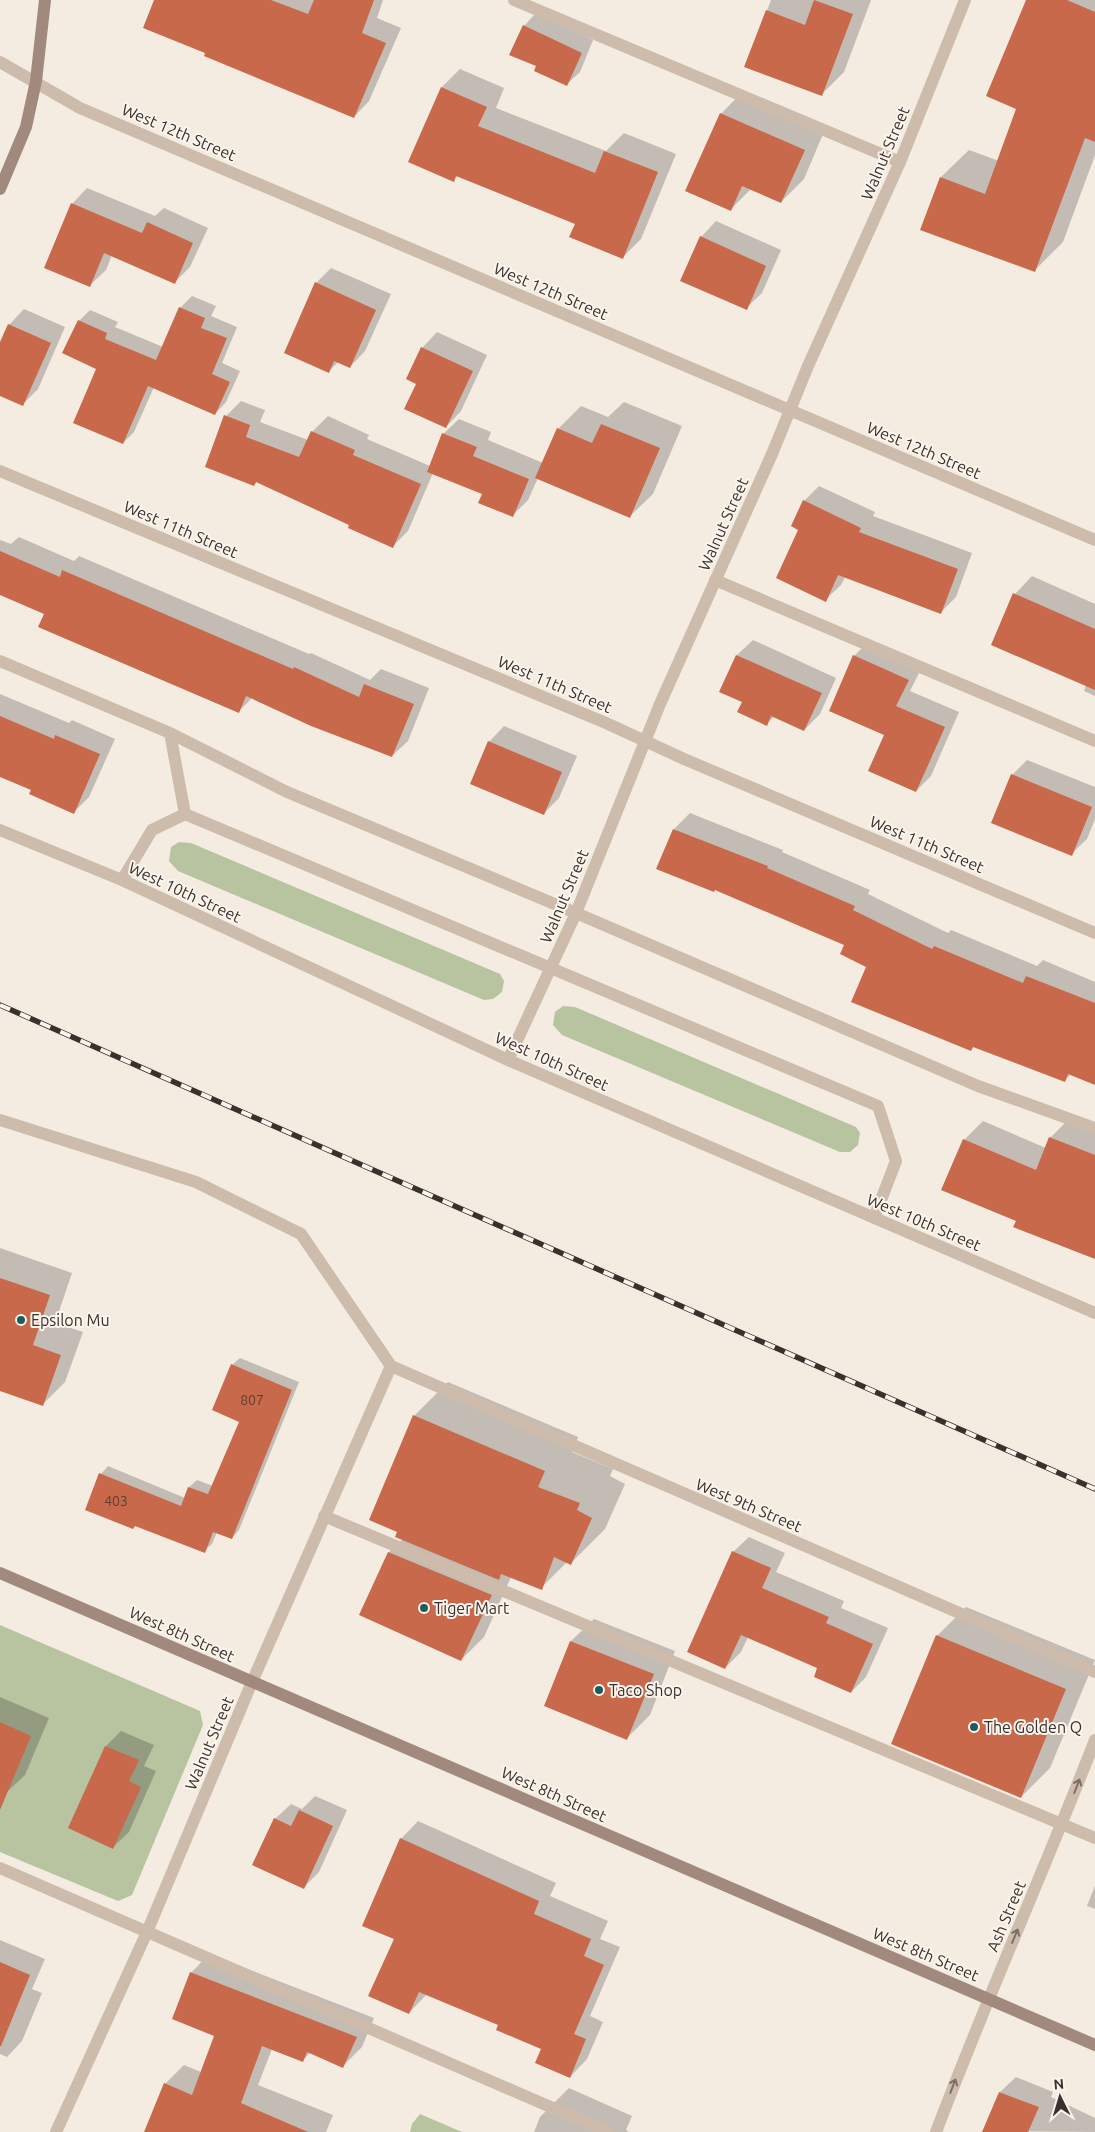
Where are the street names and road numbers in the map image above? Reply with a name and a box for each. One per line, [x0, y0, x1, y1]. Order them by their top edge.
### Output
street label: West 12th Street [119, 100, 239, 164]
street label: Walnut Street [857, 103, 913, 202]
street label: West 12th Street [491, 259, 611, 323]
street label: West 12th Street [864, 418, 984, 482]
street label: Walnut Street [694, 474, 752, 573]
street label: West 11th Street [121, 497, 241, 561]
street label: West 11th Street [495, 652, 615, 716]
street label: West 11th Street [867, 812, 987, 876]
street label: Walnut Street [536, 846, 592, 945]
street label: West 10th Street [126, 858, 245, 926]
street label: West 10th Street [493, 1028, 612, 1094]
street label: West 10th Street [864, 1190, 984, 1254]
street label: West 9th Street [693, 1475, 805, 1536]
street label: West 8th Street [127, 1603, 238, 1666]
street label: Walnut Street [181, 1693, 237, 1792]
street label: West 8th Street [499, 1763, 610, 1826]
street label: Ash Street [983, 1877, 1029, 1954]
street label: West 8th Street [870, 1924, 982, 1985]

